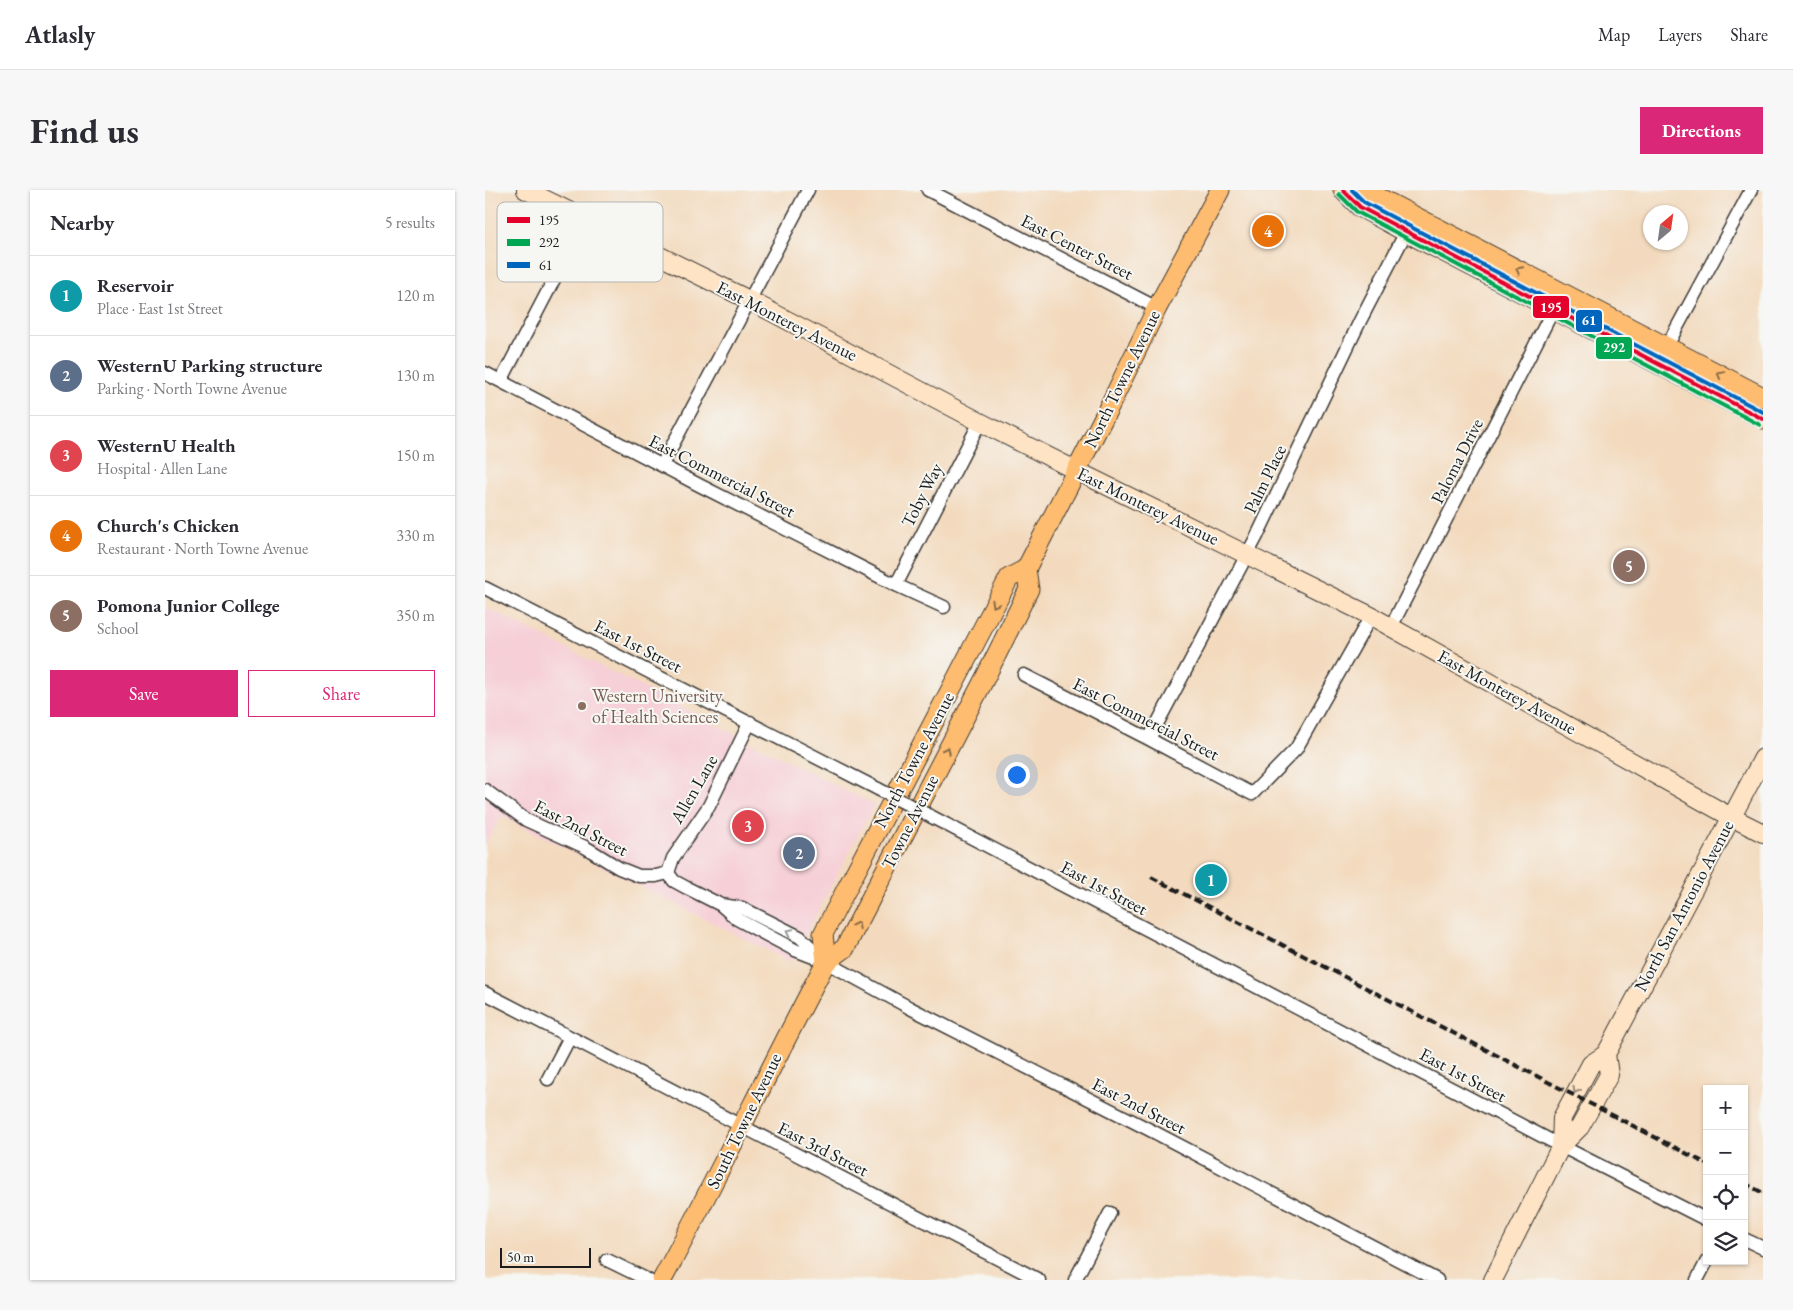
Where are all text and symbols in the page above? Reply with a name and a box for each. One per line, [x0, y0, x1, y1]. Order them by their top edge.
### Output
text: Atlasly [25, 19, 95, 50]
text: Map [1598, 23, 1630, 46]
text: Layers [1658, 23, 1702, 46]
text: Share [1730, 23, 1768, 46]
button: Directions [1640, 107, 1763, 154]
text: Find us [30, 108, 139, 153]
legend [497, 202, 663, 282]
north arrow [1643, 205, 1688, 250]
street label: East Center Street [1017, 208, 1138, 285]
text: Nearby [50, 209, 114, 236]
text: 195 [539, 211, 559, 229]
text: 5 results [385, 212, 435, 233]
pin: 4 [1252, 212, 1284, 250]
text: 292 [539, 233, 559, 251]
text: 61 [539, 256, 552, 274]
one-way arrow [1515, 266, 1524, 276]
text: Reservoir [97, 273, 174, 298]
street label: East Monterey Avenue [713, 275, 862, 366]
text: 1 [62, 285, 70, 306]
text: 120 m [396, 285, 435, 306]
line badge: 195 [1532, 295, 1570, 319]
text: Place · East 1st Street [97, 298, 223, 319]
text: 195 [1540, 298, 1562, 316]
street label: North Towne Avenue [1078, 306, 1165, 452]
line badge: 61 [1575, 309, 1603, 333]
text: 61 [1582, 311, 1596, 329]
line badge: 292 [1595, 336, 1633, 360]
text: 292 [1603, 338, 1626, 356]
text: WesternU Parking structure [97, 353, 323, 378]
text: 2 [62, 365, 70, 386]
text: 130 m [396, 365, 435, 386]
one-way arrow [1716, 370, 1725, 380]
text: Parking · North Towne Avenue [97, 378, 287, 399]
street label: Paloma Drive [1425, 414, 1488, 507]
street label: East Commercial Street [645, 429, 800, 523]
text: WesternU Health [97, 433, 236, 458]
street label: Palm Place [1238, 441, 1291, 517]
text: 3 [62, 445, 70, 466]
text: 150 m [396, 445, 435, 466]
text: Hospital · Allen Lane [97, 458, 227, 479]
street label: Toby Way [896, 459, 948, 531]
street label: East Monterey Avenue [1073, 461, 1223, 550]
text: Church's Chicken [97, 513, 239, 538]
text: 4 [62, 525, 70, 546]
text: 330 m [396, 525, 435, 546]
text: Restaurant · North Towne Avenue [97, 538, 308, 559]
pin: 5 [1613, 547, 1645, 585]
text: Pomona Junior College [97, 593, 280, 618]
one-way arrow [991, 599, 1001, 608]
text: 5 [62, 605, 70, 626]
text: 350 m [396, 605, 435, 626]
street label: East 1st Street [591, 614, 686, 678]
text: School [97, 618, 139, 639]
street label: East Monterey Avenue [1434, 644, 1581, 739]
button: Save [50, 670, 238, 717]
button: Share [248, 670, 435, 717]
street label: East Commercial Street [1069, 672, 1224, 766]
place label: Western University of Health Sciences [592, 684, 723, 728]
street label: North Towne Avenue [869, 688, 959, 832]
marker: Western University of Health Sciences [576, 700, 588, 712]
one-way arrow [941, 746, 951, 755]
street label: Allen Lane [664, 750, 722, 828]
your location [1004, 762, 1030, 788]
street label: Towne Avenue [877, 771, 943, 873]
street label: East 2nd Street [530, 794, 632, 861]
pin: 3 [732, 807, 764, 845]
street label: North San Antonio Avenue [1629, 816, 1739, 995]
pin: 2 [783, 834, 815, 872]
street label: East 1st Street [1057, 855, 1152, 920]
pin: 1 [1195, 861, 1227, 899]
one-way arrow [851, 922, 861, 931]
one-way arrow [785, 928, 794, 938]
street label: East 1st Street [1416, 1042, 1511, 1107]
street label: South Towne Avenue [701, 1049, 786, 1192]
street label: East 2nd Street [1088, 1072, 1190, 1139]
one-way arrow [1572, 1085, 1582, 1094]
map controls [1703, 1085, 1748, 1265]
button: + [1703, 1085, 1748, 1130]
street label: East 3rd Street [774, 1116, 873, 1181]
button: − [1703, 1130, 1748, 1175]
button: locate [1703, 1175, 1748, 1220]
button: layers [1703, 1220, 1748, 1265]
scale bar [500, 1245, 591, 1268]
text: 50 m [507, 1248, 534, 1266]

